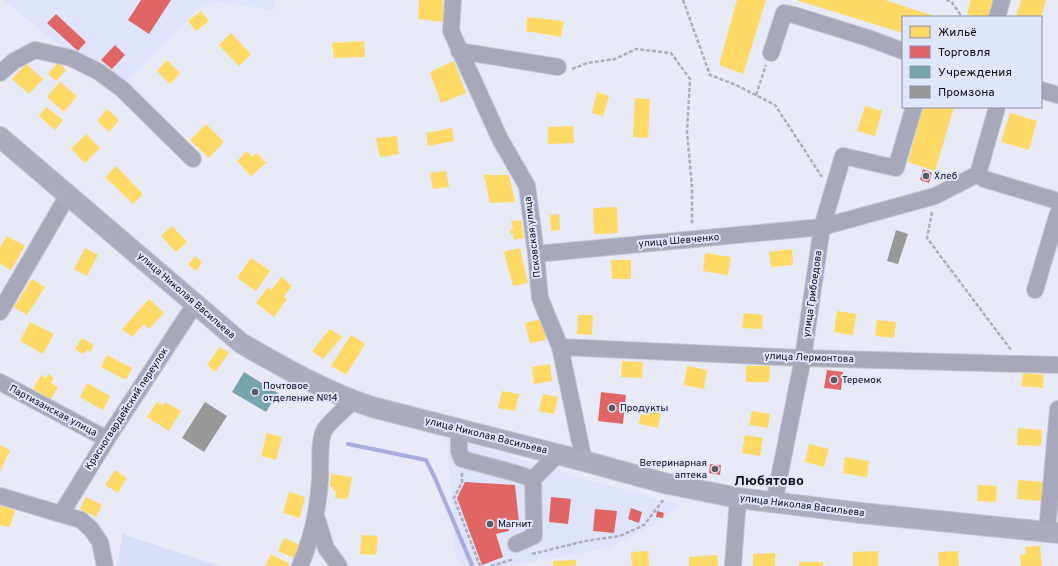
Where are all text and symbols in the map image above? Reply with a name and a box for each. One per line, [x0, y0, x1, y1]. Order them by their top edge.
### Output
legend [902, 16, 1042, 108]
text: Жильё [938, 25, 977, 41]
text: Торговля [938, 45, 990, 61]
text: Учреждения [938, 65, 1012, 81]
text: Промзона [938, 85, 995, 101]
place label: Хлеб [934, 170, 958, 183]
marker: Хлеб [921, 171, 931, 181]
street label: Псковская улица [522, 196, 544, 278]
street label: улица Шевченко [638, 231, 720, 251]
street label: улица Николая Васильева [134, 250, 238, 342]
street label: улица Грибоедова [800, 250, 826, 338]
street label: Красногвардейский переулок [83, 345, 172, 473]
street label: улица Лермонтова [764, 350, 854, 366]
place label: Теремок [842, 374, 882, 387]
marker: Теремок [829, 375, 839, 385]
place label: Почтовое отделение №14 [263, 380, 338, 405]
street label: Партизанская улица [7, 382, 99, 440]
marker: Почтовое отделение №14 [250, 387, 260, 397]
place label: Продукты [620, 402, 668, 415]
marker: Продукты [607, 403, 617, 413]
street label: улица Николая Васильева [424, 415, 548, 457]
place label: Ветеринарная аптека [639, 457, 707, 482]
marker: Ветеринарная аптека [710, 464, 720, 474]
district label: Любятово [734, 473, 804, 490]
street label: улица Николая Васильева [739, 492, 865, 520]
place label: Магнит [498, 518, 532, 531]
marker: Магнит [485, 519, 495, 529]

